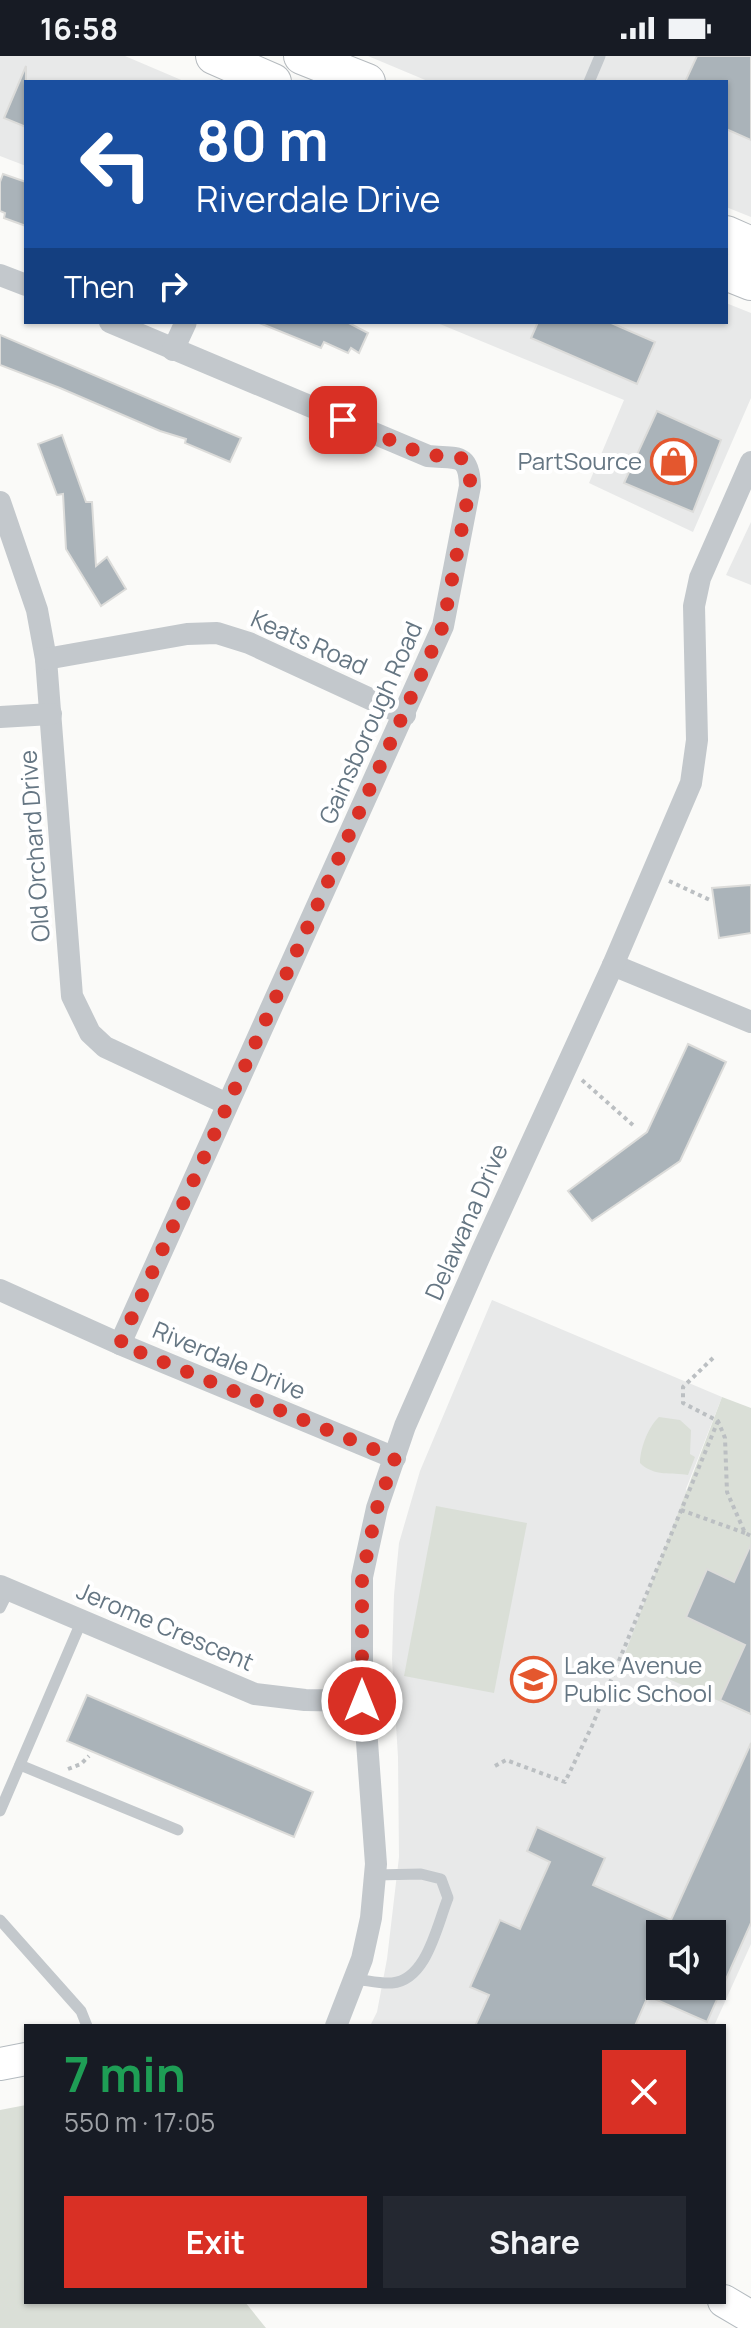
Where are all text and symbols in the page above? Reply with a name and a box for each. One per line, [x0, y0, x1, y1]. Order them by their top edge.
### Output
text: 16:58 [40, 8, 118, 49]
text: 80 m [196, 101, 329, 178]
icon: left [64, 112, 168, 216]
text: Riverdale Drive [196, 174, 440, 223]
icon: right [151, 264, 195, 308]
text: Then [64, 266, 135, 307]
pin [309, 386, 377, 454]
icon: arrive [321, 398, 365, 442]
shop icon: PartSource [649, 438, 697, 486]
place label: PartSource [518, 444, 642, 477]
street label: Keats Road [246, 601, 373, 682]
street label: Gainsborough Road [310, 616, 429, 829]
street label: Old Orchard Drive [10, 749, 57, 943]
street label: Delawana Drive [416, 1138, 515, 1305]
street label: Riverdale Drive [148, 1313, 311, 1407]
street label: Jerome Crescent [72, 1573, 259, 1678]
place label: Lake Avenue Public School [564, 1648, 713, 1709]
school or university icon: Lake Avenue Public School [509, 1656, 557, 1704]
position arrow [320, 1659, 404, 1743]
map controls [646, 1920, 726, 2000]
button: sound [646, 1920, 726, 2000]
text: 7 min [64, 2041, 186, 2106]
button: close [602, 2050, 686, 2134]
text: 550 m · 17:05 [64, 2104, 215, 2140]
button: Exit [64, 2196, 367, 2288]
button: Share [383, 2196, 686, 2288]

